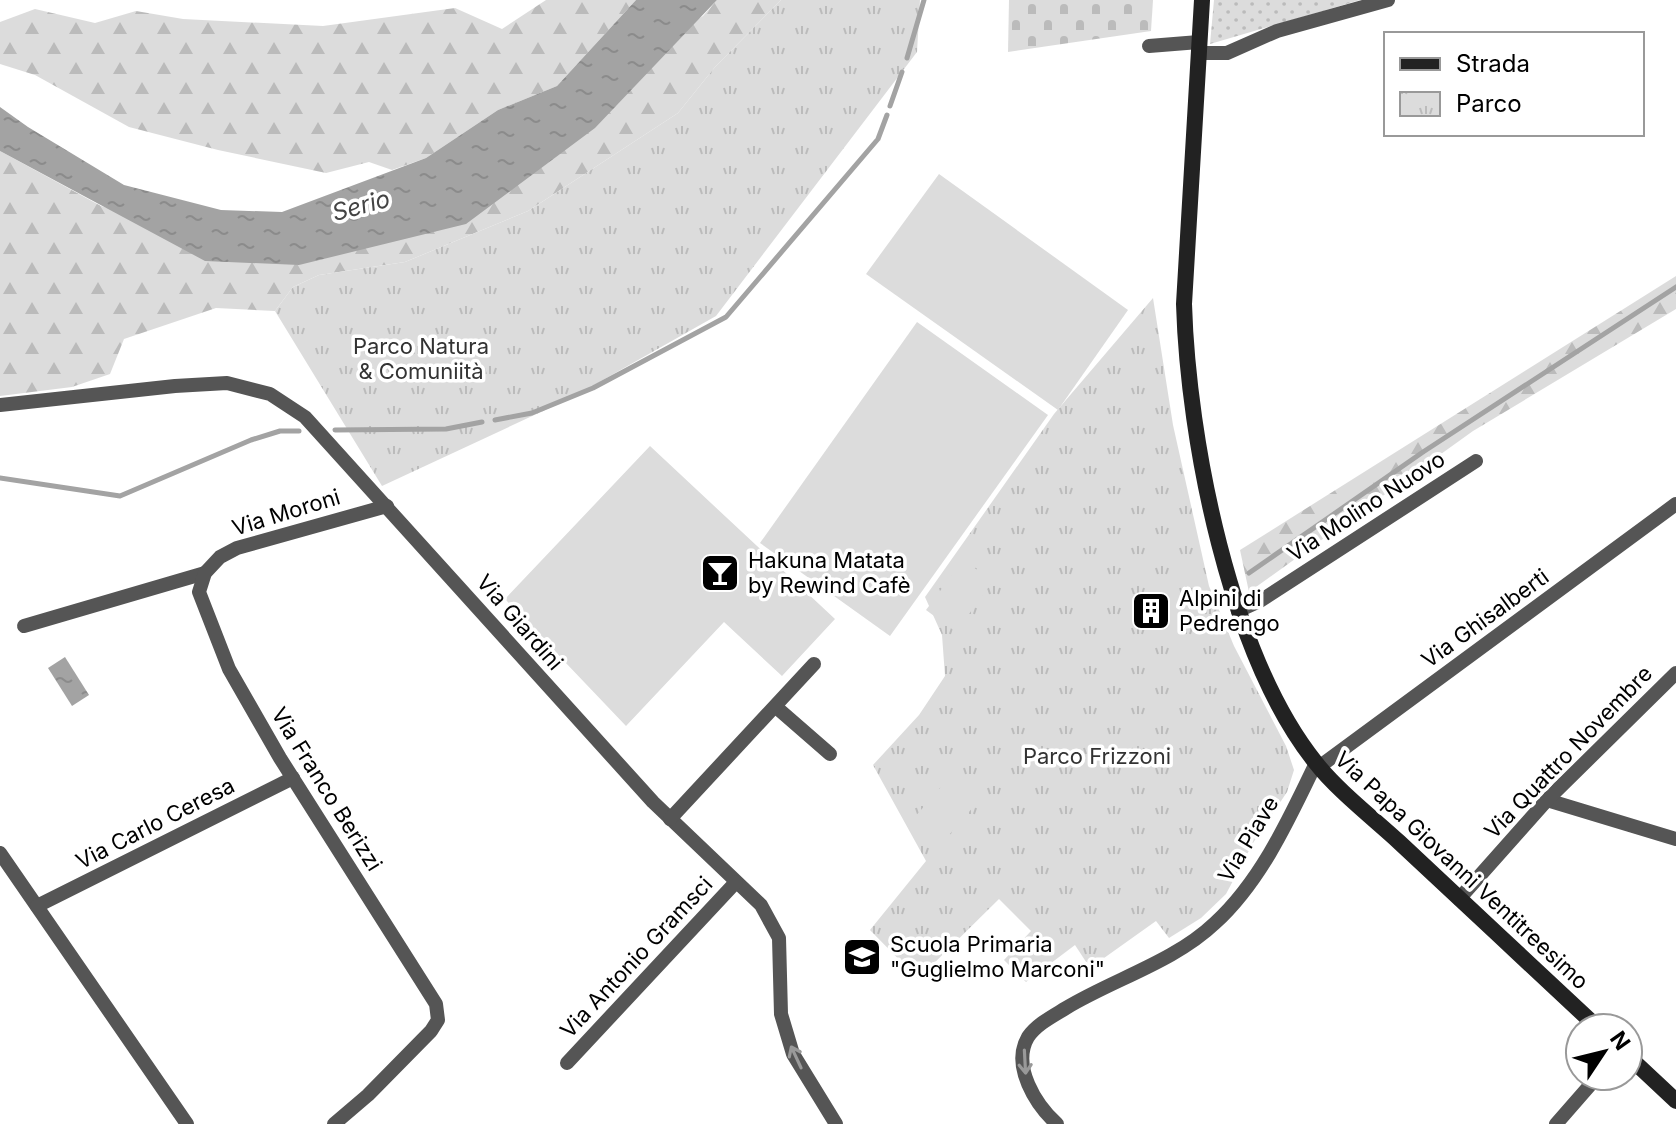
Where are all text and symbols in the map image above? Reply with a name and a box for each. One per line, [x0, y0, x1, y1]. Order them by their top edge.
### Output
legend [1384, 32, 1644, 136]
text: Strada [1456, 49, 1530, 78]
text: Parco [1456, 89, 1522, 118]
water label: Serio [329, 184, 393, 227]
park label: Parco Natura & Comuniità [353, 333, 489, 384]
street label: Via Molino Nuovo [1282, 445, 1450, 567]
street label: Via Moroni [229, 483, 343, 541]
place label: Hakuna Matata by Rewind Cafè [748, 547, 911, 598]
bar icon: Hakuna Matata by Rewind Cafè [699, 552, 741, 594]
street label: Via Ghisalberti [1416, 563, 1554, 673]
street label: Via Giardini [471, 569, 569, 675]
place label: Alpini di Pedrengo [1179, 585, 1280, 636]
building icon: Alpini di Pedrengo [1130, 590, 1172, 632]
street label: Via Quattro Novembre [1479, 660, 1657, 844]
street label: Via Franco Berizzi [266, 702, 388, 876]
park label: Parco Frizzoni [1023, 743, 1171, 769]
street label: Via Papa Giovanni Ventitreesimo [1330, 746, 1594, 994]
street label: Via Carlo Ceresa [71, 772, 239, 874]
street label: Via Piave [1212, 791, 1284, 887]
street label: Via Antonio Gramsci [555, 871, 717, 1043]
place label: Scuola Primaria "Guglielmo Marconi" [890, 931, 1105, 982]
school or university icon: Scuola Primaria "Guglielmo Marconi" [841, 936, 883, 978]
north arrow [1564, 1012, 1644, 1092]
text: N [1605, 1026, 1636, 1055]
one-way arrow [788, 1046, 803, 1070]
one-way arrow [1017, 1048, 1032, 1074]

